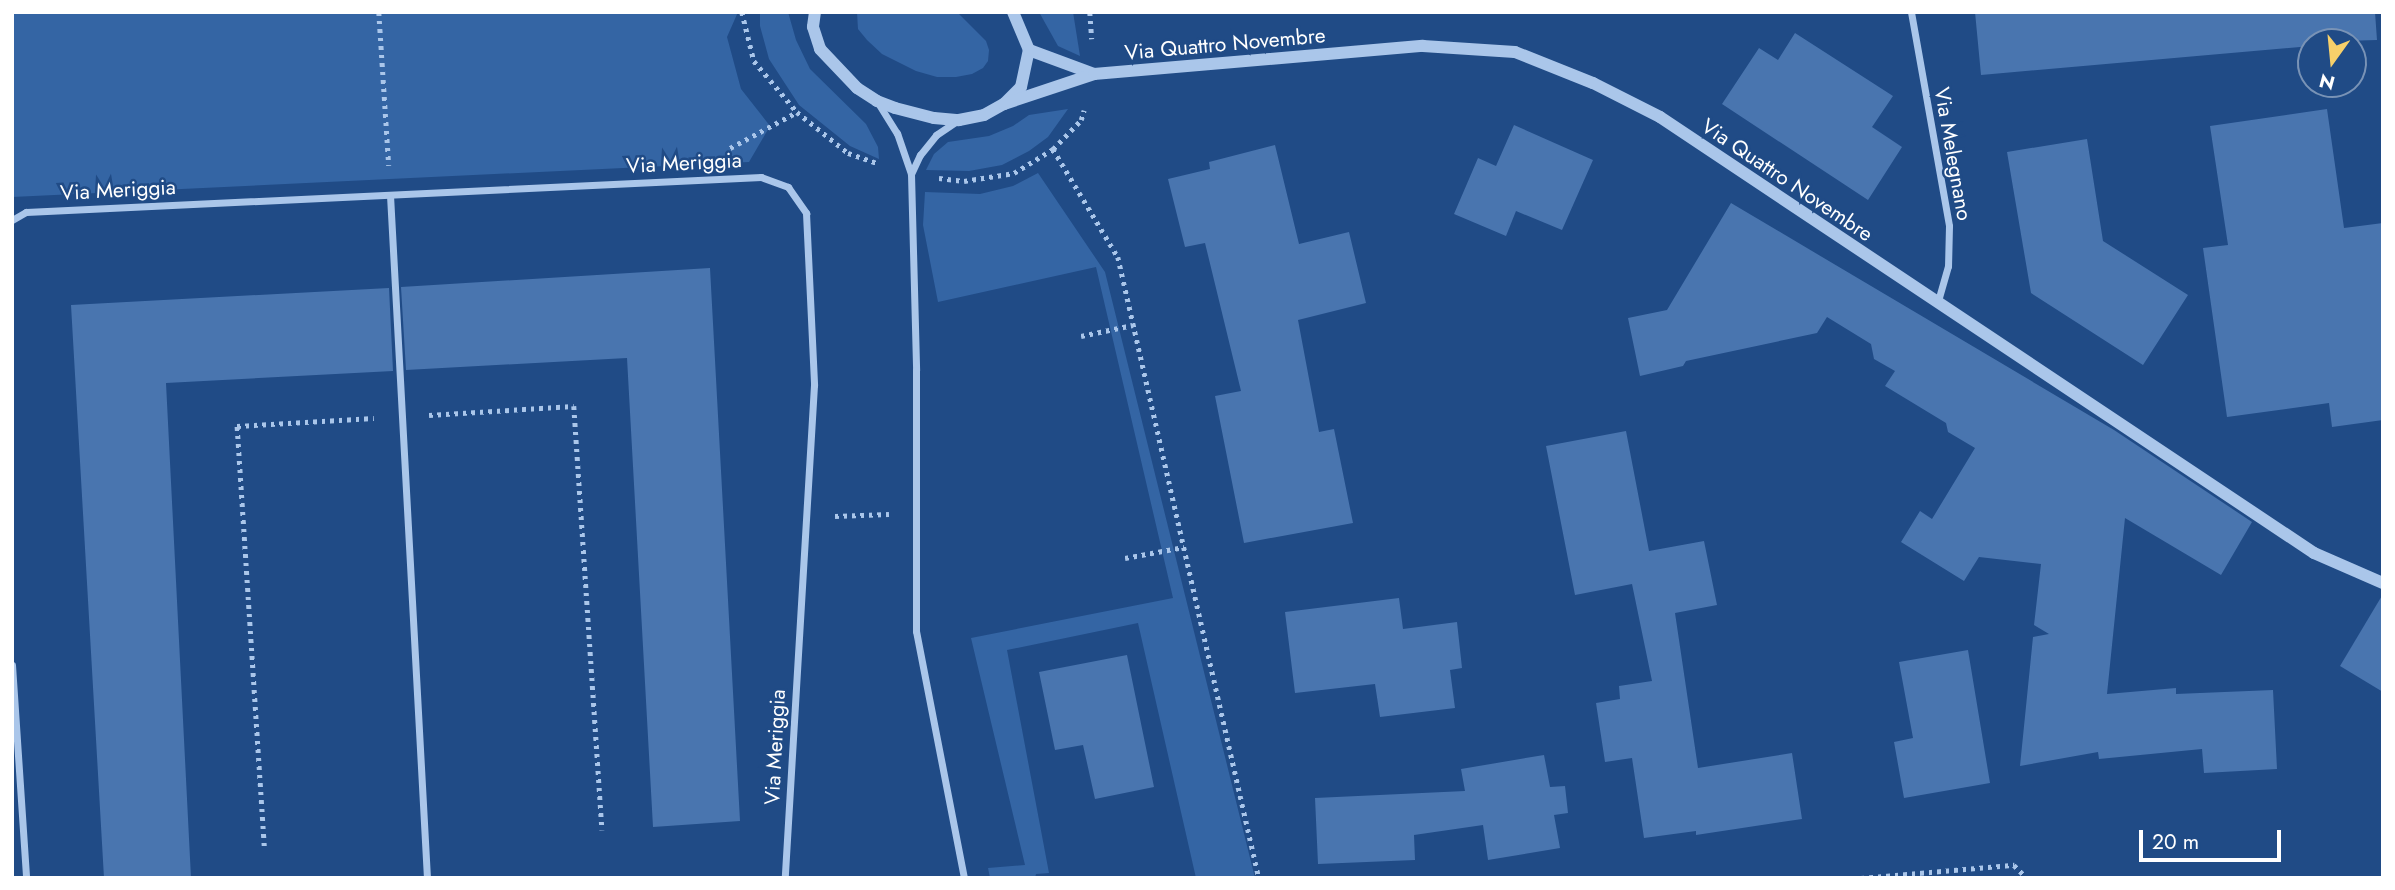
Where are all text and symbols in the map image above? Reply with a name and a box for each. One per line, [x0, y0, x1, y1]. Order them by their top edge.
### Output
street label: Via Quattro Novembre [1124, 23, 1326, 65]
north arrow [2297, 28, 2367, 98]
text: N [2316, 67, 2338, 97]
street label: Via Melegnano [1929, 85, 1977, 223]
street label: Via Quattro Novembre [1696, 113, 1878, 247]
street label: Via Meriggia [626, 147, 742, 179]
street label: Via Meriggia [60, 174, 176, 206]
street label: Via Meriggia [759, 689, 791, 805]
scale bar [2143, 816, 2285, 860]
text: 20 m [2152, 827, 2199, 857]

